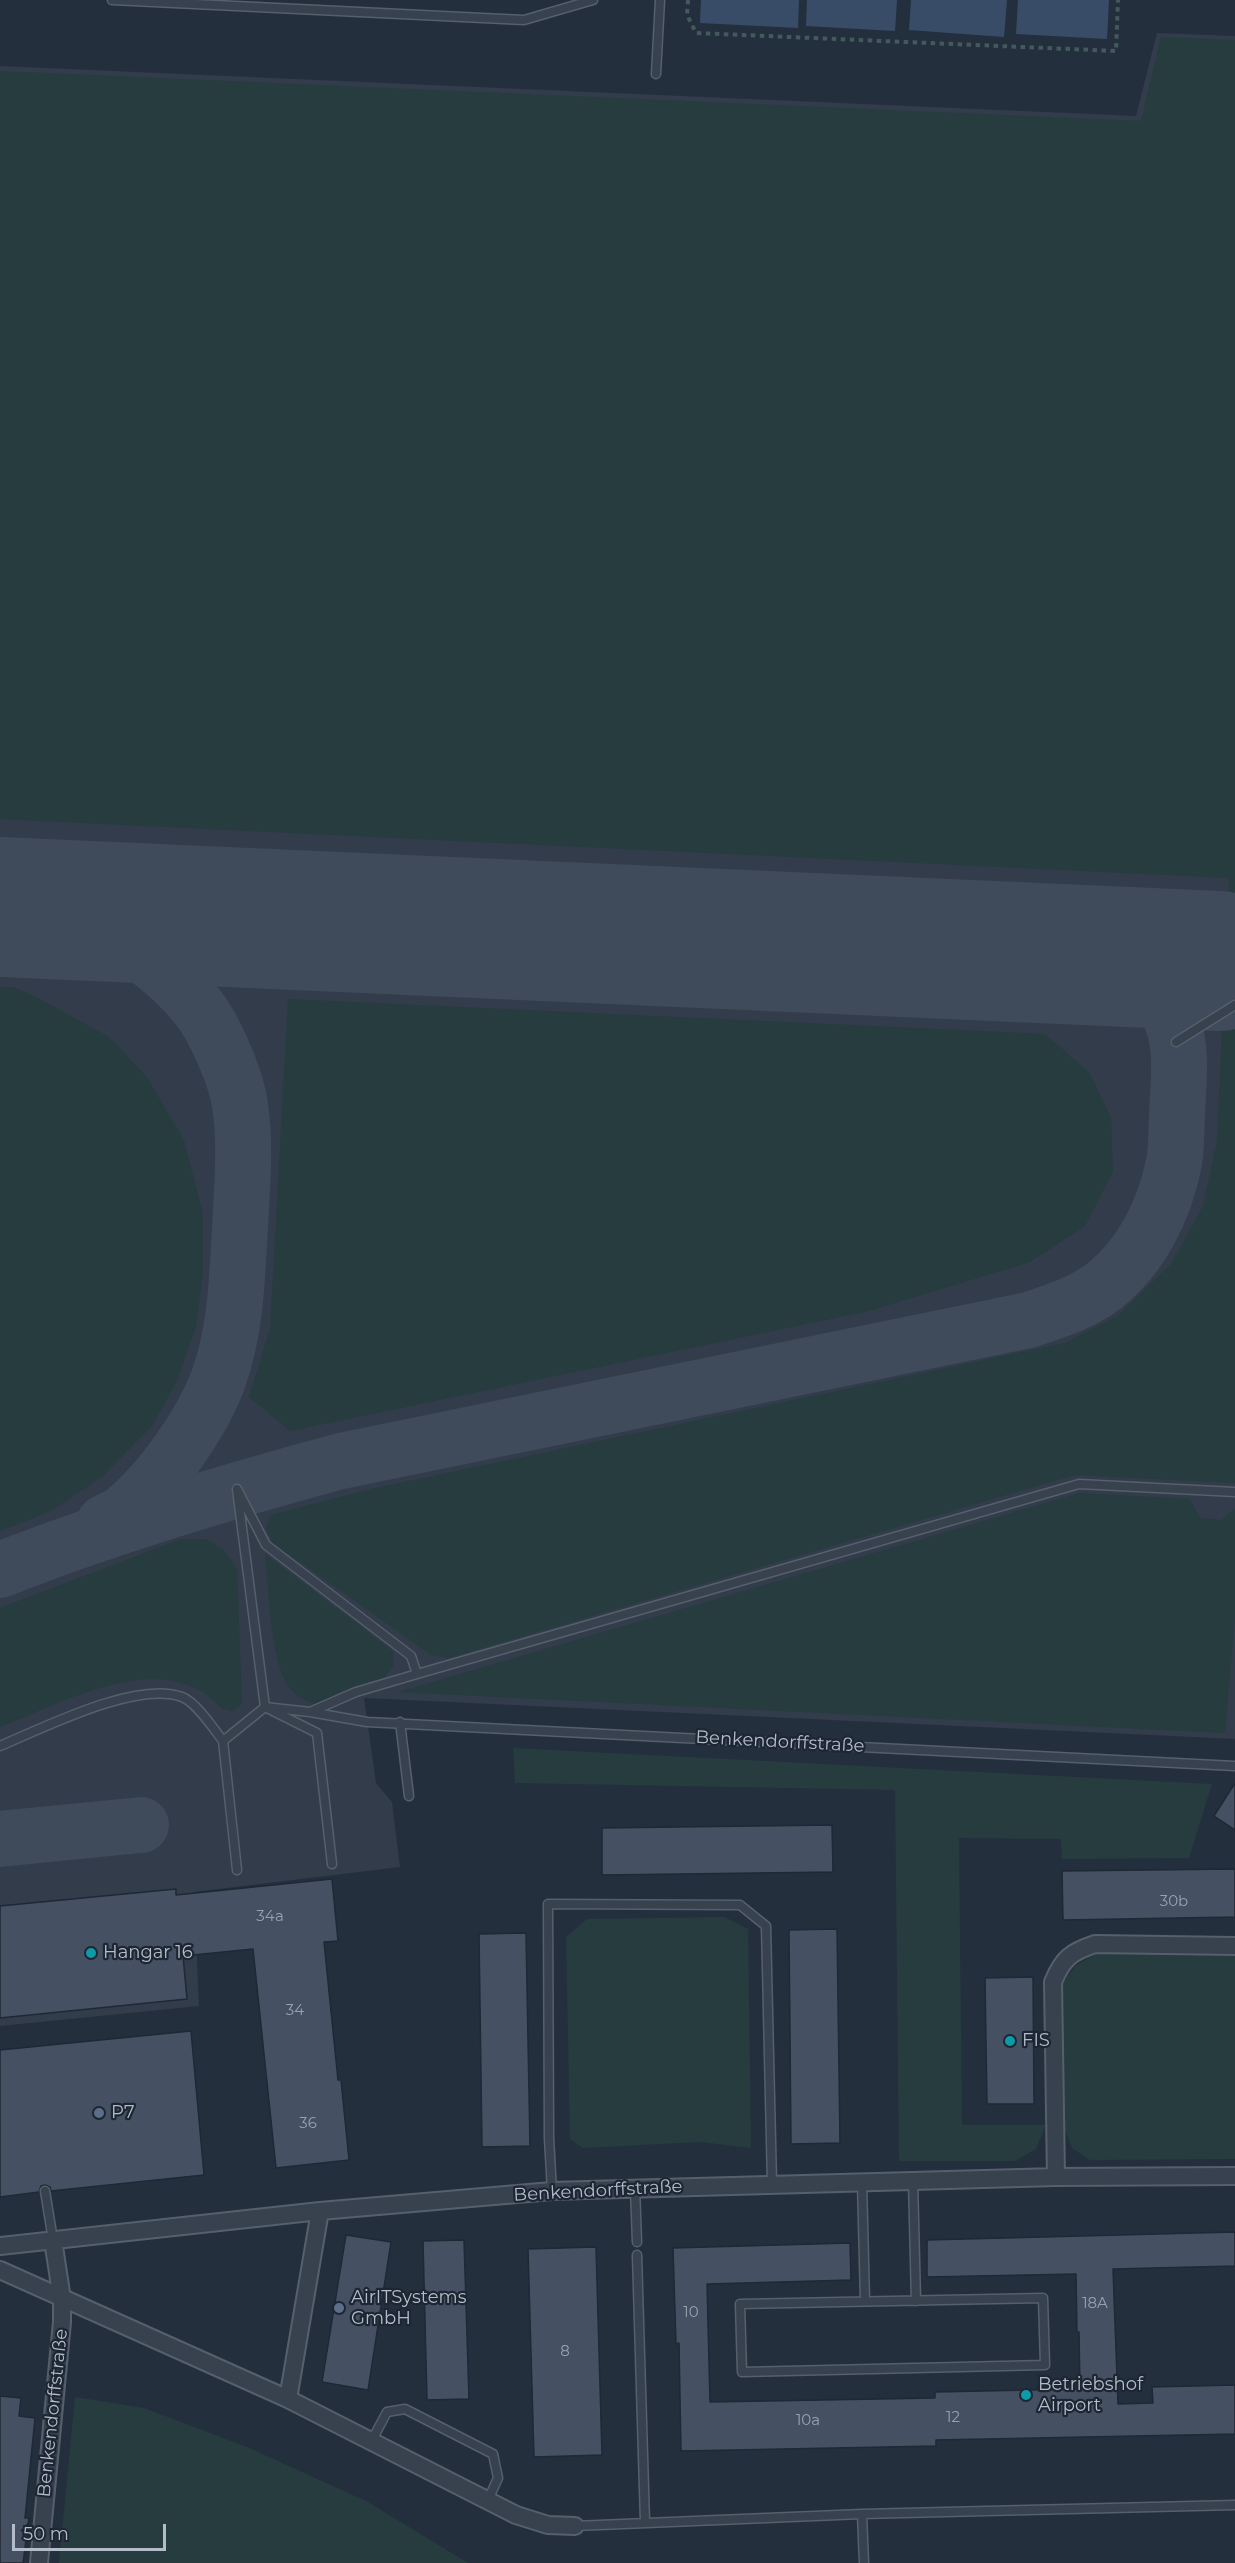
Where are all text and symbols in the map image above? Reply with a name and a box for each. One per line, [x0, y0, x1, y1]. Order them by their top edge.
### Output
street label: Benkendorffstraße [695, 1727, 865, 1757]
house number: 30b [1160, 1893, 1188, 1911]
house number: 34a [256, 1908, 284, 1926]
place label: Hangar 16 [103, 1942, 193, 1964]
marker: Hangar 16 [84, 1946, 98, 1960]
house number: 34 [286, 2002, 304, 2020]
place label: FIS [1022, 2030, 1050, 2052]
marker: FIS [1003, 2034, 1017, 2048]
place label: P7 [111, 2102, 135, 2124]
marker: P7 [92, 2106, 106, 2120]
house number: 36 [299, 2115, 317, 2133]
street label: Benkendorffstraße [513, 2176, 683, 2206]
place label: AirITSystems GmbH [351, 2287, 466, 2330]
house number: 18A [1082, 2295, 1108, 2313]
marker: AirITSystems GmbH [332, 2301, 346, 2315]
house number: 10 [683, 2304, 699, 2322]
street label: Benkendorffstraße [33, 2328, 73, 2498]
house number: 8 [560, 2343, 570, 2361]
place label: Betriebshof Airport [1038, 2374, 1143, 2416]
marker: Betriebshof Airport [1019, 2388, 1033, 2402]
house number: 12 [946, 2409, 960, 2427]
house number: 10a [796, 2412, 820, 2430]
scale bar [15, 2512, 170, 2550]
text: 50 m [23, 2523, 69, 2545]

